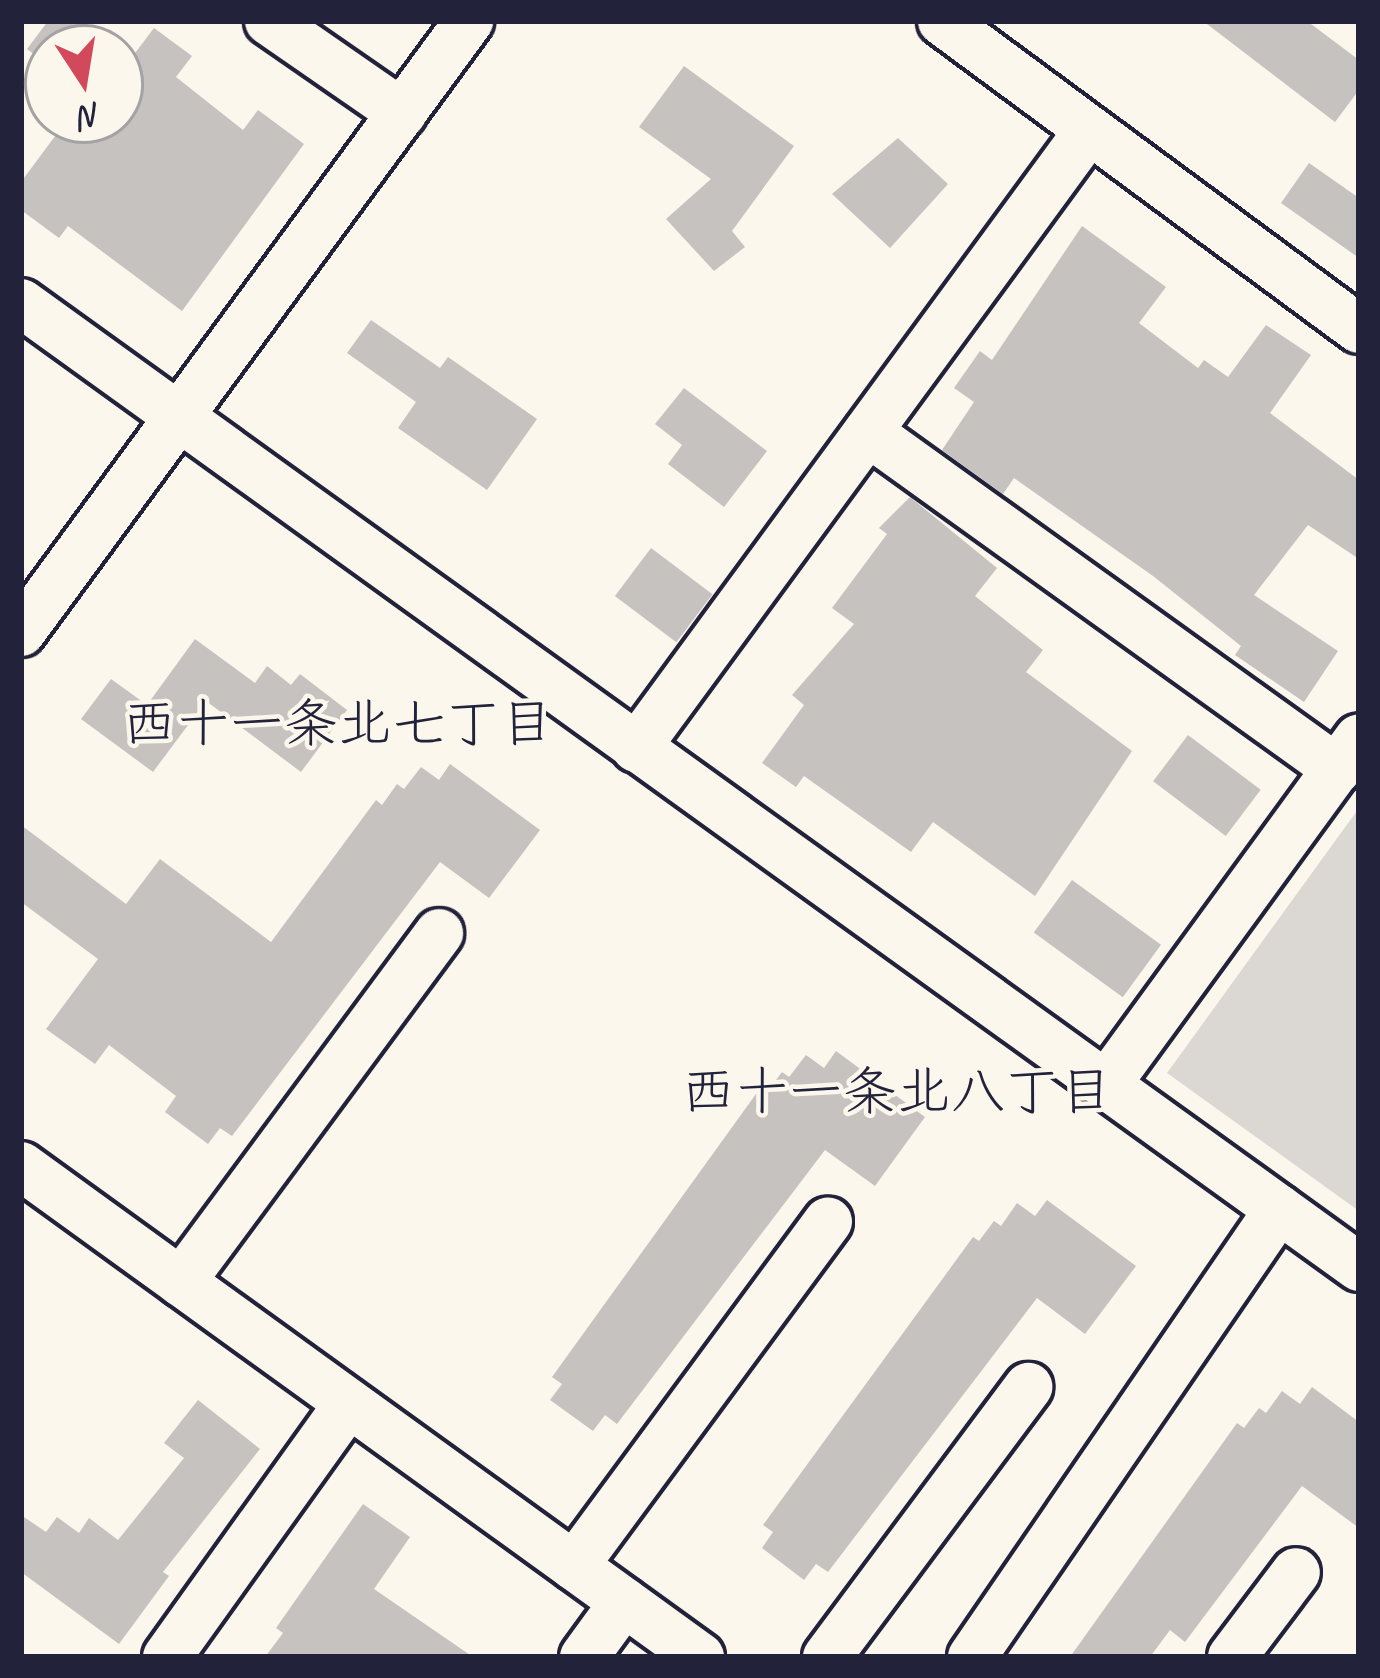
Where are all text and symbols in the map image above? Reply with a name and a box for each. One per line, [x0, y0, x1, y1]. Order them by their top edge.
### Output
north arrow [24, 24, 144, 144]
text: N [76, 94, 105, 139]
district label: 西十一条北七丁目 [122, 691, 554, 755]
district label: 西十一条北八丁目 [681, 1059, 1113, 1123]

